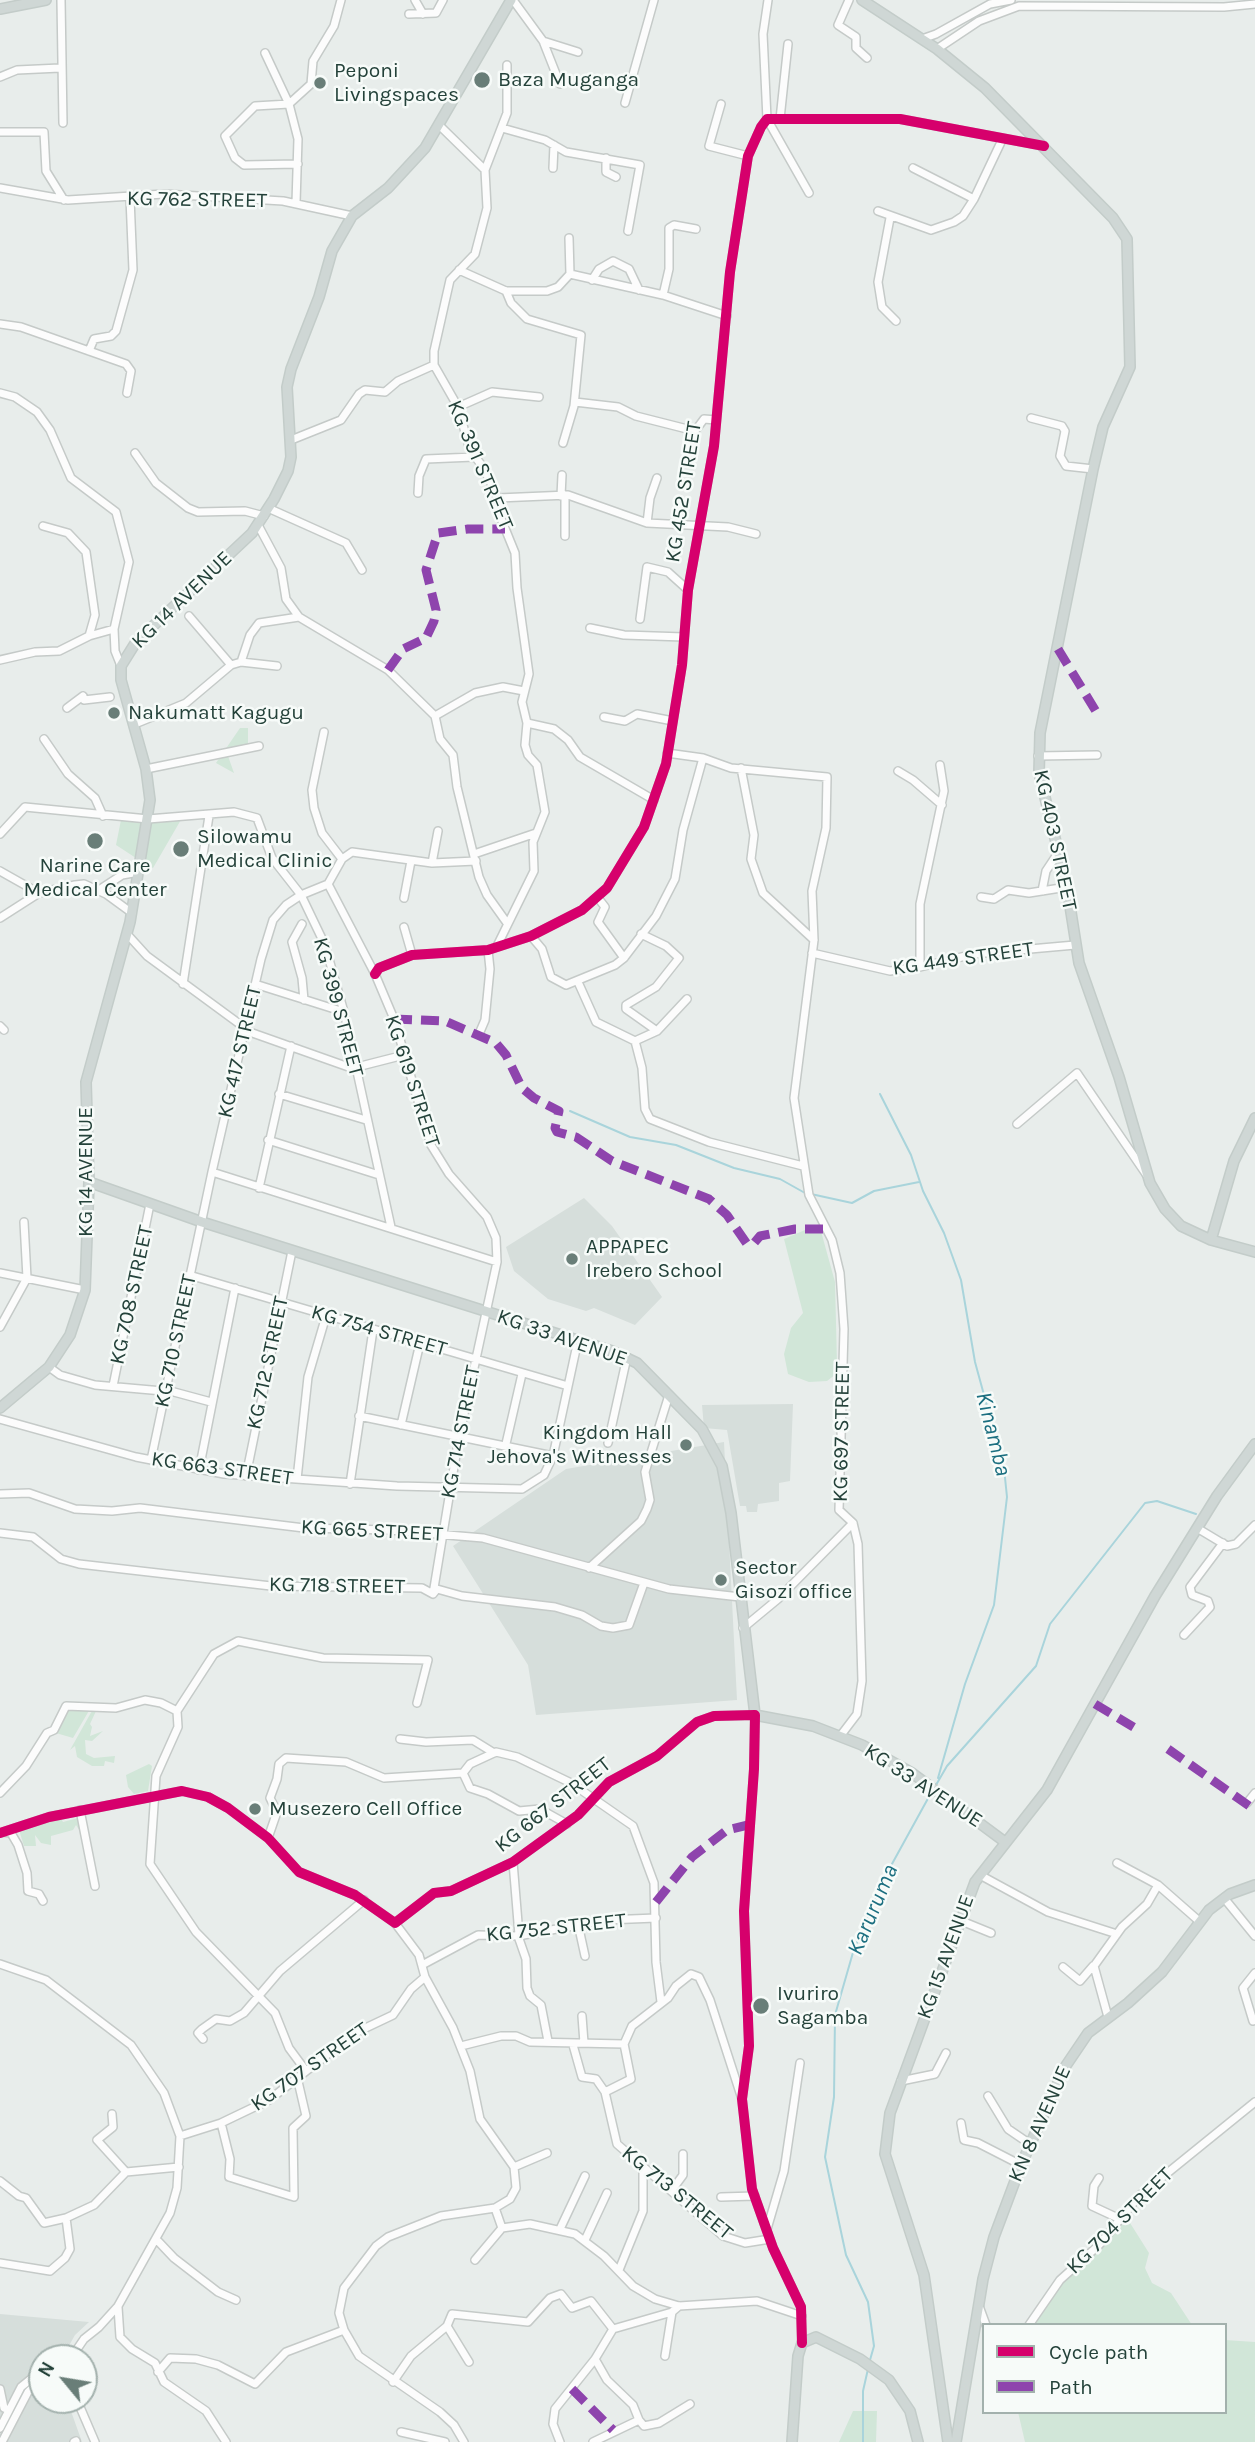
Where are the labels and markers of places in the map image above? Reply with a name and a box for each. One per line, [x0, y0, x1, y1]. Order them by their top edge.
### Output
place label: Peponi Livingspaces [334, 58, 459, 108]
place label: Baza Muganga [498, 67, 639, 93]
marker: Baza Muganga [472, 70, 492, 90]
marker: Peponi Livingspaces [312, 75, 328, 91]
place label: Nakumatt Kagugu [128, 700, 304, 726]
marker: Nakumatt Kagugu [106, 705, 122, 721]
place label: Silowamu Medical Clinic [197, 824, 332, 874]
marker: Narine Care Medical Center [85, 831, 105, 851]
marker: Silowamu Medical Clinic [171, 839, 191, 859]
place label: Narine Care Medical Center [23, 853, 167, 903]
place label: APPAPEC Irebero School [586, 1234, 723, 1284]
marker: APPAPEC Irebero School [564, 1251, 580, 1267]
place label: Kingdom Hall Jehova's Witnesses [487, 1420, 672, 1470]
marker: Kingdom Hall Jehova's Witnesses [678, 1437, 694, 1453]
place label: Sector Gisozi office [735, 1555, 852, 1605]
marker: Sector Gisozi office [713, 1572, 729, 1588]
place label: Musezero Cell Office [269, 1796, 462, 1822]
marker: Musezero Cell Office [247, 1801, 263, 1817]
place label: Ivuriro Sagamba [777, 1981, 868, 2031]
marker: Ivuriro Sagamba [751, 1996, 771, 2016]

